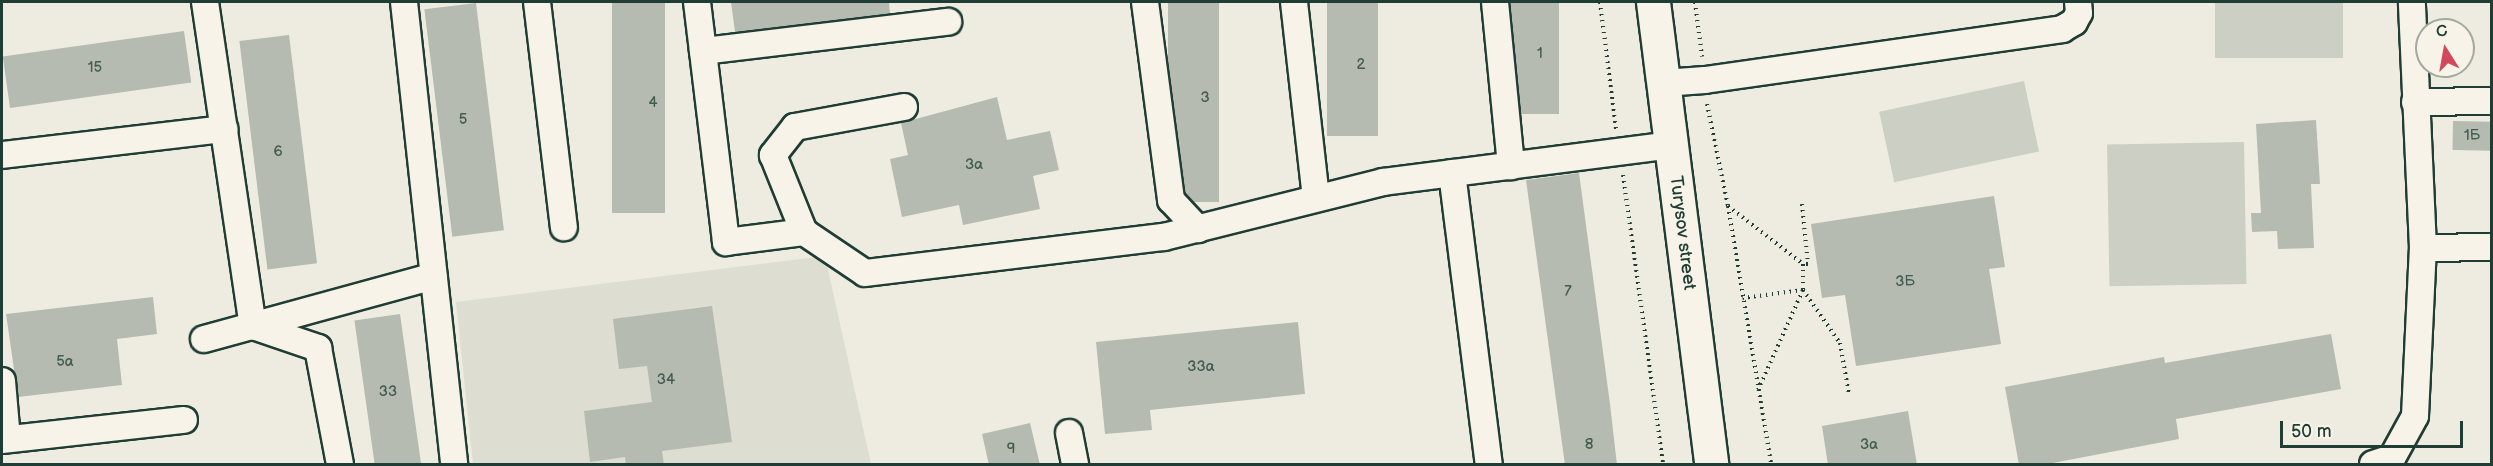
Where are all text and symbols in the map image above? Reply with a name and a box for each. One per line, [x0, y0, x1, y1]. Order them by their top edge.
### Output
north arrow [2415, 18, 2475, 78]
text: С [2435, 21, 2449, 42]
house number: 1 [1537, 45, 1543, 63]
house number: 2 [1357, 56, 1365, 74]
house number: 15 [88, 59, 102, 77]
house number: 3 [1200, 89, 1210, 107]
house number: 4 [648, 94, 658, 112]
house number: 5 [459, 111, 467, 129]
house number: 1Б [2464, 127, 2480, 145]
house number: 6 [273, 143, 283, 161]
house number: 3а [965, 156, 983, 174]
street label: Turysov street [1664, 175, 1700, 291]
house number: 3Б [1895, 273, 1915, 291]
house number: 7 [1564, 283, 1572, 301]
house number: 5а [56, 353, 74, 371]
house number: 33а [1187, 358, 1215, 376]
house number: 34 [657, 371, 675, 389]
house number: 33 [379, 383, 397, 401]
scale bar [2283, 409, 2466, 447]
text: 50 m [2291, 421, 2332, 442]
house number: 8 [1585, 436, 1593, 454]
house number: 3а [1860, 436, 1878, 454]
house number: 9 [1007, 440, 1015, 458]

